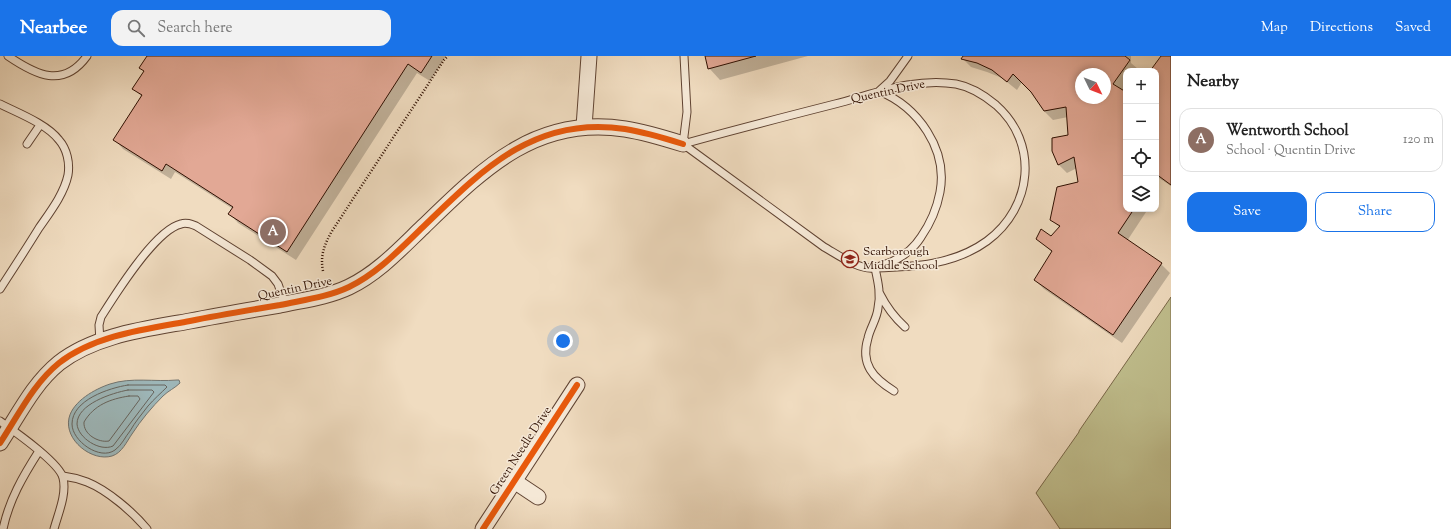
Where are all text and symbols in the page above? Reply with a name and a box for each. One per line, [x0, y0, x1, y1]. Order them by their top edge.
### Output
search box [111, 10, 391, 46]
text: Nearbee [20, 15, 87, 42]
icon: search [125, 17, 147, 39]
text: Search here [157, 18, 233, 39]
text: Map [1261, 18, 1288, 38]
text: Directions [1310, 18, 1373, 38]
text: Saved [1395, 18, 1431, 38]
north arrow [1075, 68, 1111, 104]
map controls [1123, 68, 1159, 212]
button: + [1123, 68, 1159, 104]
text: Nearby [1187, 70, 1239, 94]
street label: Quentin Drive [849, 75, 927, 109]
button: − [1123, 104, 1159, 140]
text: Wentworth School [1226, 121, 1349, 142]
text: A [1196, 131, 1206, 149]
text: 120 m [1403, 131, 1434, 149]
button: locate [1123, 140, 1159, 176]
text: School · Quentin Drive [1226, 142, 1356, 160]
button: layers [1123, 176, 1159, 212]
button: Save [1187, 192, 1307, 232]
button: Share [1315, 192, 1435, 232]
pin: A [260, 217, 286, 247]
place label: Scarborough Middle School [863, 243, 939, 275]
school or university icon: Scarborough Middle School [840, 249, 860, 269]
street label: Quentin Drive [256, 272, 334, 306]
your location [553, 331, 573, 351]
street label: Green Needle Drive [485, 403, 557, 499]

